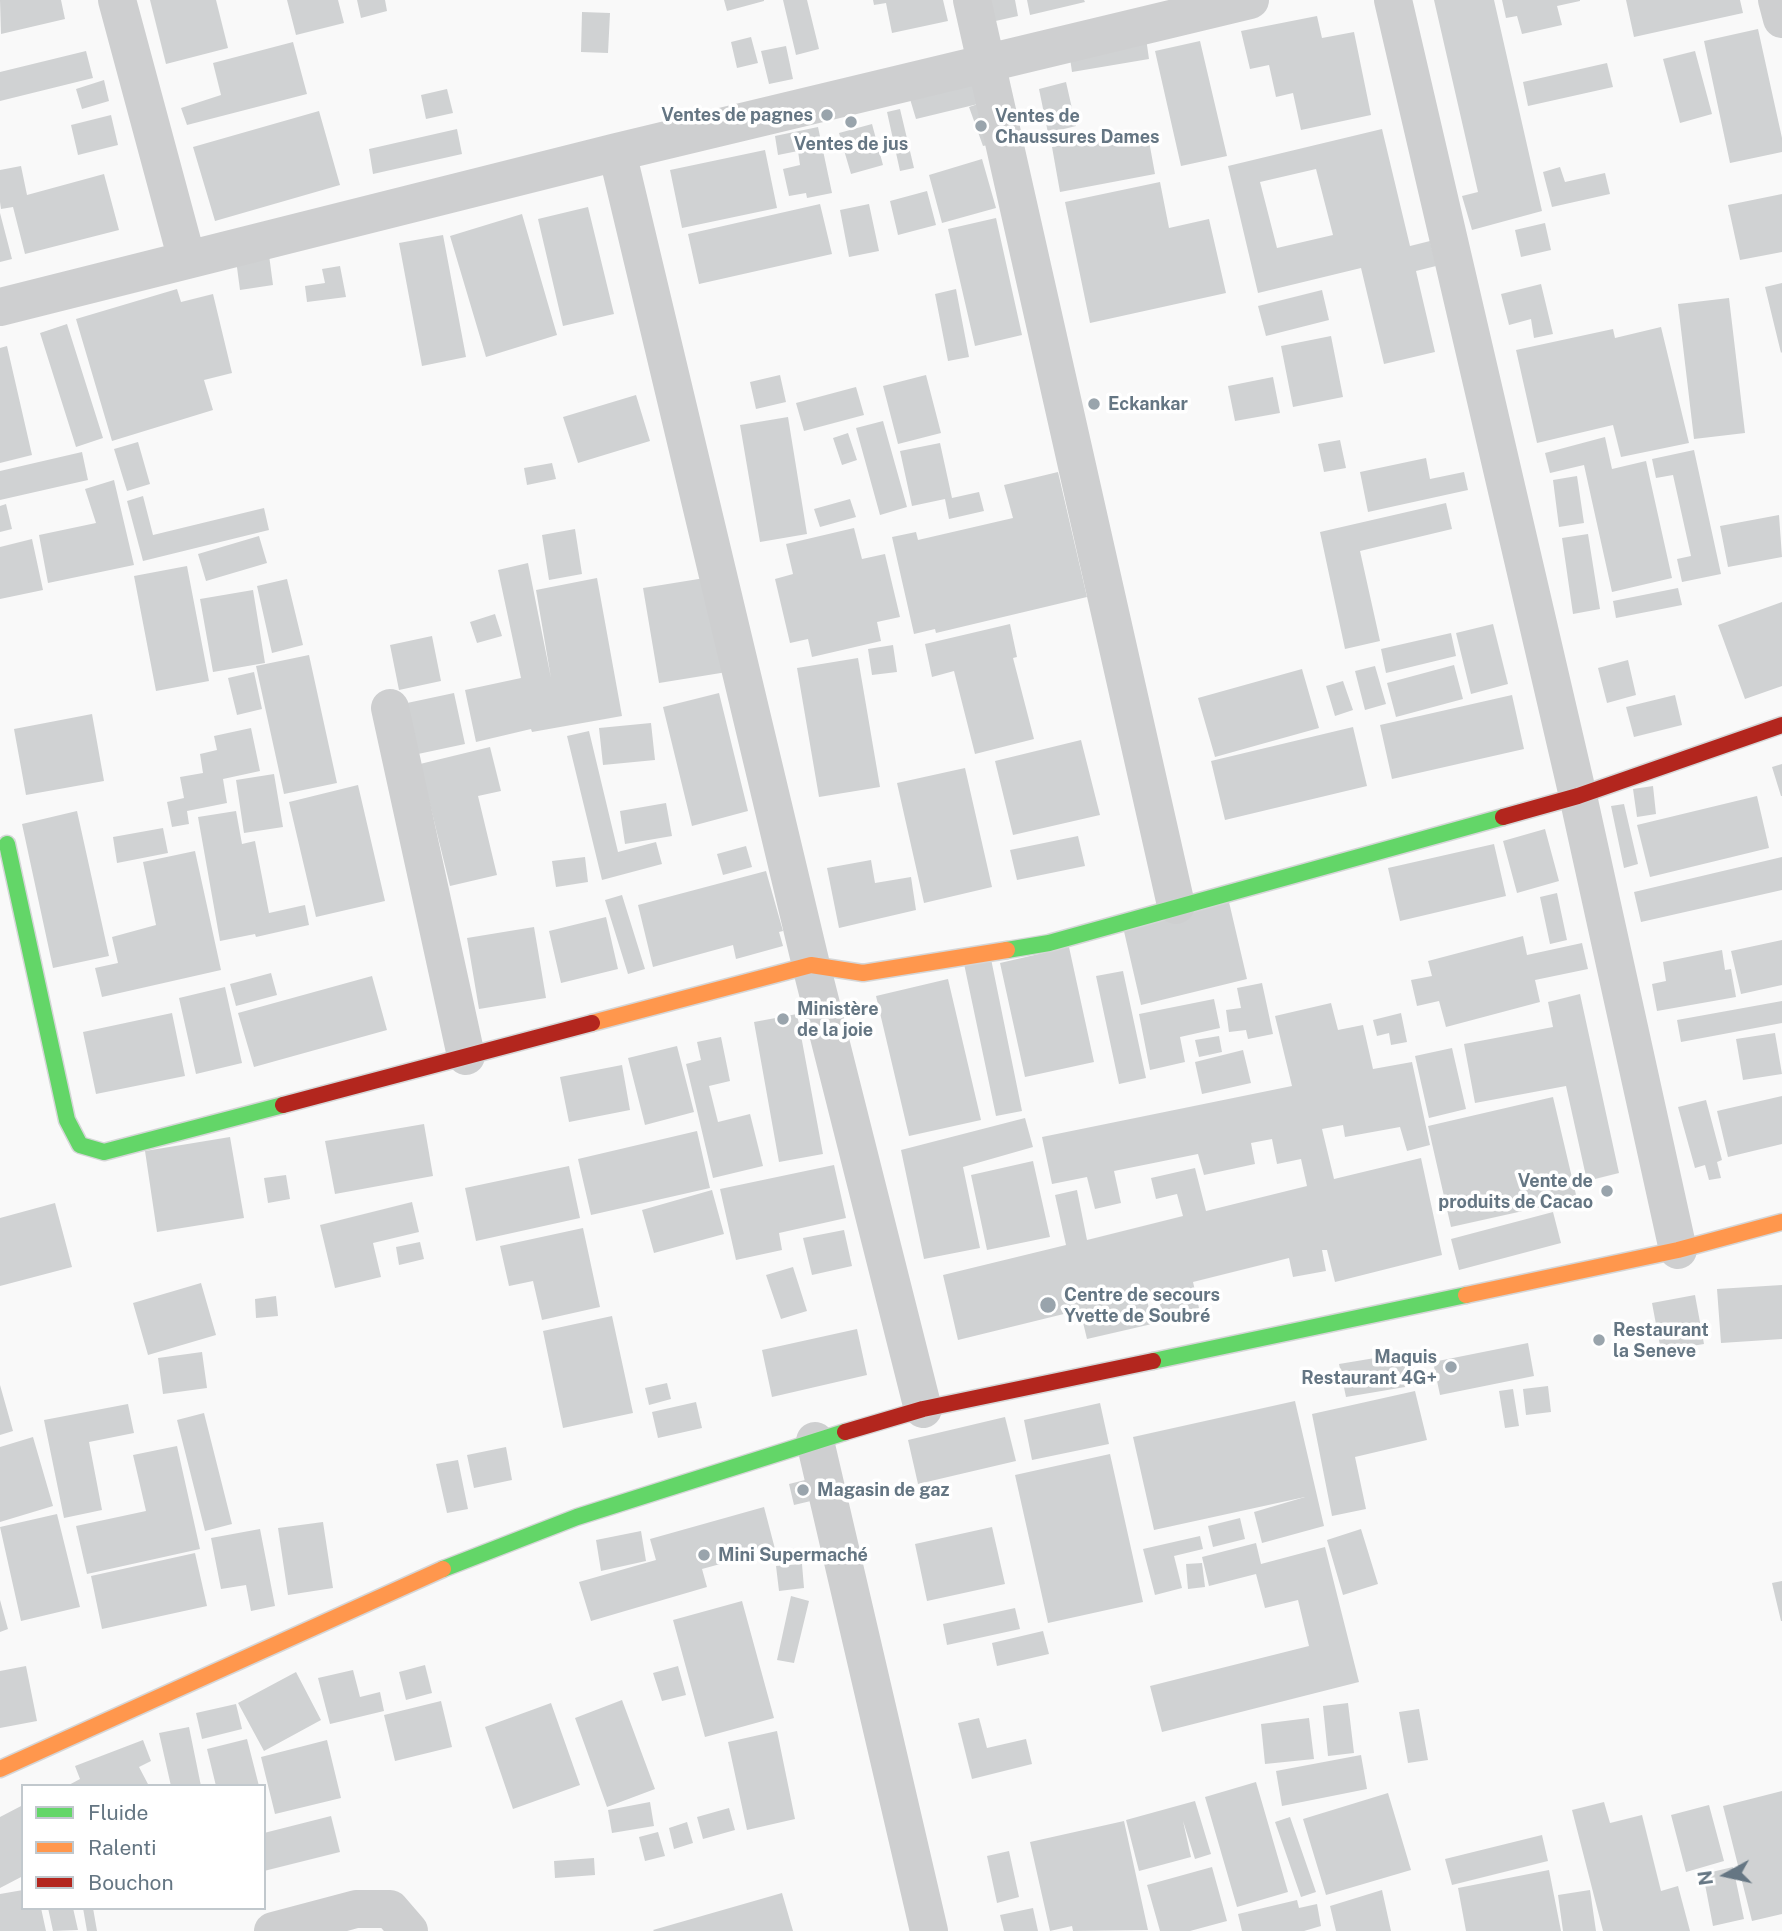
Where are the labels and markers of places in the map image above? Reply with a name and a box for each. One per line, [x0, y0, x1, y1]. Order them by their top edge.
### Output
place label: Ventes de pagnes [661, 104, 813, 126]
place label: Ventes de Chaussures Dames [995, 105, 1160, 148]
marker: Ventes de pagnes [819, 107, 835, 123]
marker: Ventes de jus [843, 114, 859, 130]
marker: Ventes de Chaussures Dames [973, 118, 989, 134]
place label: Ventes de jus [794, 133, 908, 155]
place label: Eckankar [1108, 393, 1188, 415]
marker: Eckankar [1086, 396, 1102, 412]
place label: Ministère de la joie [797, 998, 879, 1040]
marker: Ministère de la joie [775, 1011, 791, 1027]
place label: Vente de produits de Cacao [1438, 1170, 1593, 1212]
marker: Vente de produits de Cacao [1599, 1183, 1615, 1199]
place label: Centre de secours Yvette de Soubré [1064, 1284, 1220, 1326]
marker: Centre de secours Yvette de Soubré [1038, 1295, 1058, 1315]
place label: Restaurant la Seneve [1613, 1319, 1709, 1362]
marker: Restaurant la Seneve [1591, 1332, 1607, 1348]
place label: Maquis Restaurant 4G+ [1301, 1346, 1437, 1388]
marker: Maquis Restaurant 4G+ [1443, 1359, 1459, 1375]
place label: Magasin de gaz [817, 1479, 949, 1501]
marker: Magasin de gaz [795, 1482, 811, 1498]
place label: Mini Supermaché [718, 1544, 868, 1566]
marker: Mini Supermaché [696, 1547, 712, 1563]

